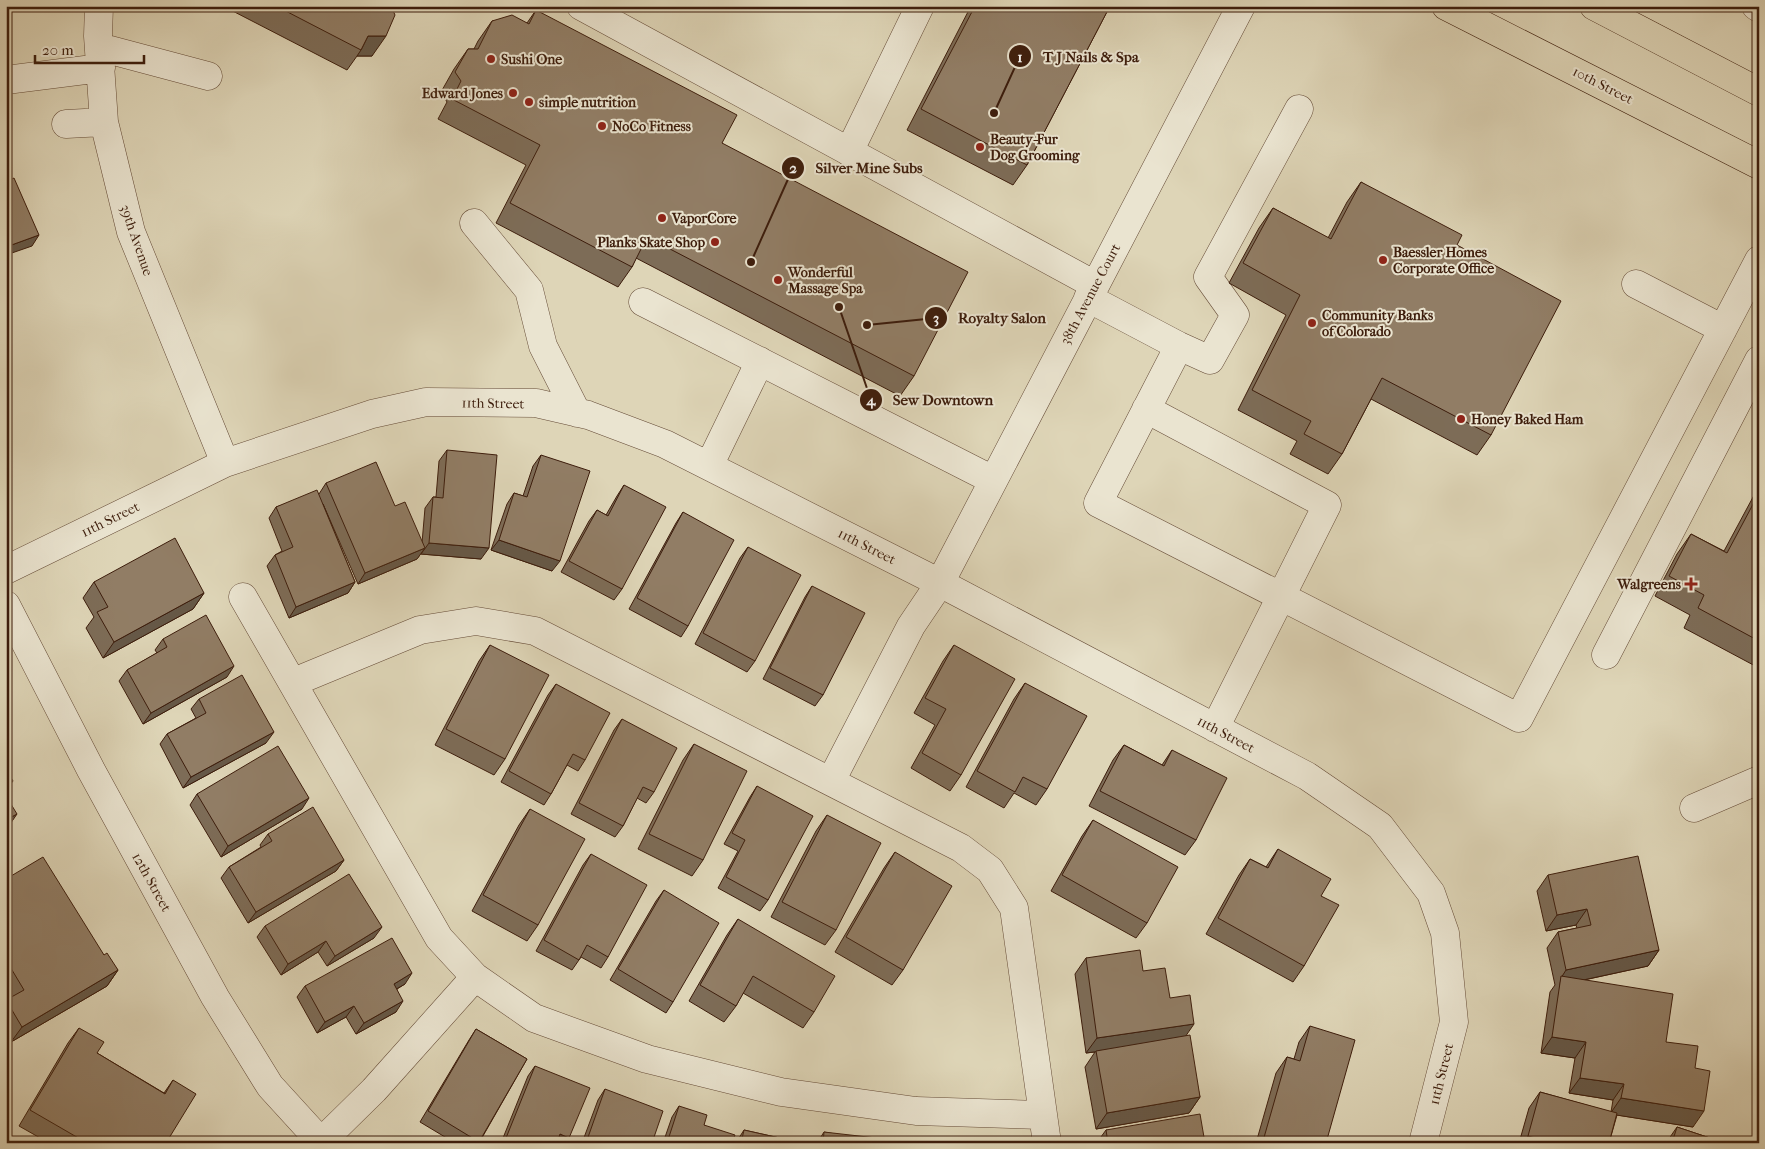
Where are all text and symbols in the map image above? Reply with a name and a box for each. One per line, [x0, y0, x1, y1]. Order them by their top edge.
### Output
scale bar [35, 32, 144, 64]
text: 20 m [42, 41, 74, 59]
callout: T J Nails & Spa [1008, 41, 1149, 71]
text: 1 [1017, 48, 1023, 66]
text: T J Nails & Spa [1042, 48, 1140, 66]
place label: Sushi One [501, 51, 562, 68]
marker: Sushi One [485, 53, 497, 65]
street label: 10th Street [1570, 63, 1636, 108]
place label: Edward Jones [422, 85, 504, 102]
marker: Edward Jones [507, 87, 519, 99]
place label: simple nutrition [539, 94, 637, 111]
marker: simple nutrition [523, 96, 535, 108]
place label: NoCo Fitness [612, 118, 692, 135]
marker: NoCo Fitness [596, 120, 608, 132]
place label: Beauty-Fur Dog Grooming [990, 131, 1080, 164]
marker: Beauty-Fur Dog Grooming [974, 141, 986, 153]
callout: Silver Mine Subs [780, 153, 933, 183]
text: 2 [789, 159, 797, 177]
text: Silver Mine Subs [815, 159, 923, 177]
street label: 39th Avenue [116, 202, 157, 278]
place label: VaporCore [671, 210, 737, 227]
marker: VaporCore [656, 212, 668, 224]
place label: Planks Skate Shop [597, 234, 705, 251]
marker: Planks Skate Shop [709, 236, 721, 248]
street label: 38th Avenue Court [1057, 241, 1124, 348]
place label: Baessler Homes Corporate Office [1393, 244, 1494, 277]
marker: Baessler Homes Corporate Office [1377, 254, 1389, 266]
place label: Wonderful Massage Spa [787, 264, 863, 297]
marker: Wonderful Massage Spa [772, 274, 784, 286]
callout: Royalty Salon [923, 303, 1056, 333]
place label: Community Banks of Colorado [1322, 307, 1434, 340]
text: 3 [933, 309, 939, 327]
text: Royalty Salon [958, 309, 1046, 327]
marker: Community Banks of Colorado [1306, 317, 1318, 329]
callout: Sew Downtown [858, 385, 1004, 415]
text: 4 [866, 391, 877, 409]
text: Sew Downtown [893, 391, 994, 409]
street label: 11th Street [461, 394, 525, 413]
place label: Honey Baked Ham [1471, 411, 1584, 428]
marker: Honey Baked Ham [1455, 413, 1467, 425]
street label: 11th Street [78, 498, 142, 541]
street label: 11th Street [835, 525, 899, 568]
place label: Walgreens [1616, 576, 1682, 593]
marker: Walgreens [1685, 578, 1697, 590]
street label: 11th Street [1194, 712, 1257, 757]
street label: 12th Street [128, 850, 175, 915]
street label: 11th Street [1426, 1042, 1457, 1107]

